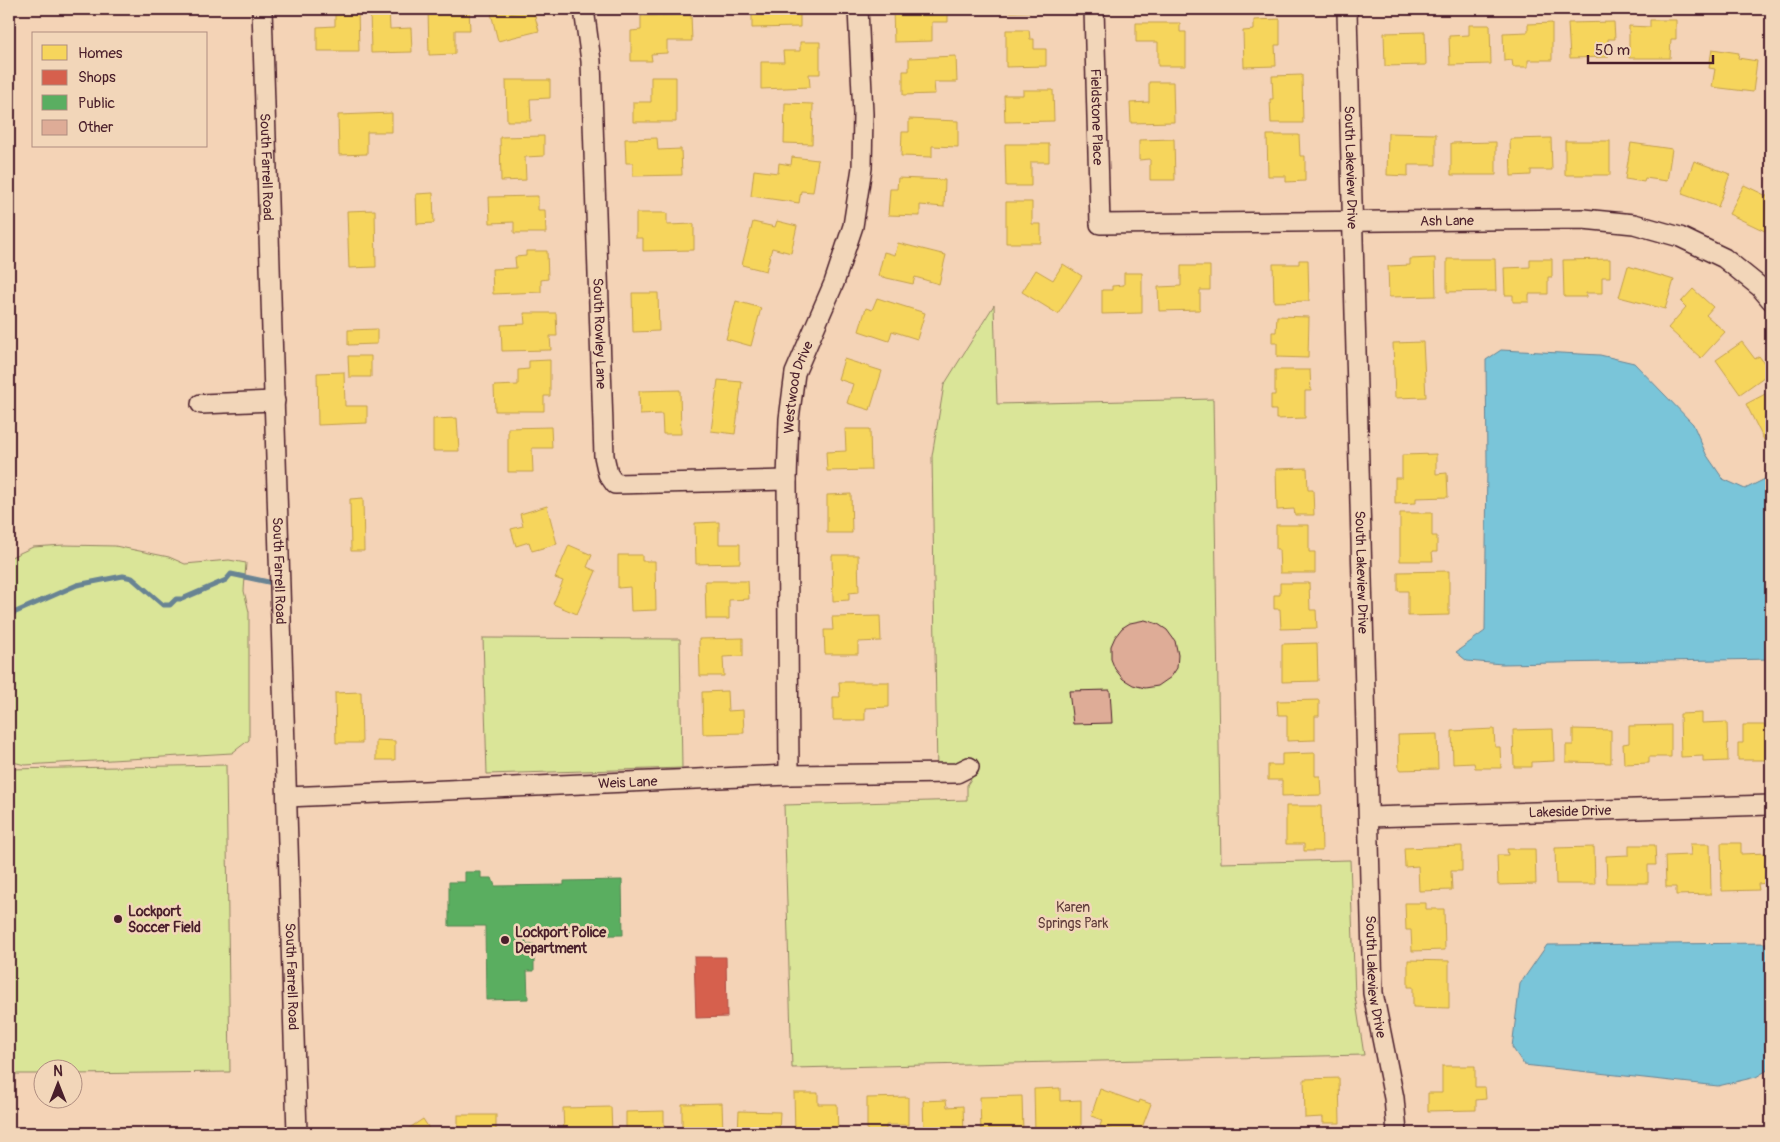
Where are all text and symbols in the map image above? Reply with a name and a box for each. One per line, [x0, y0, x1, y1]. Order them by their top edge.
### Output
legend [32, 32, 208, 148]
scale bar [1588, 32, 1712, 64]
text: 50 m [1595, 41, 1630, 60]
text: Homes [78, 44, 123, 63]
text: Shops [78, 68, 116, 87]
street label: Fieldstone Place [1087, 68, 1106, 166]
text: Public [78, 94, 115, 113]
street label: South Lakeview Drive [1340, 105, 1361, 229]
street label: South Farrell Road [256, 113, 277, 221]
text: Other [78, 118, 114, 137]
street label: Ash Lane [1420, 212, 1474, 230]
street label: South Rowley Lane [589, 278, 610, 389]
street label: Westwood Drive [781, 338, 817, 434]
street label: South Lakeview Drive [1351, 510, 1371, 634]
street label: South Farrell Road [269, 517, 289, 625]
street label: Weis Lane [598, 773, 658, 792]
street label: Lakeside Drive [1528, 802, 1612, 821]
park label: Karen Springs Park [1038, 899, 1109, 932]
place label: Lockport Soccer Field [128, 903, 201, 936]
marker: Lockport Soccer Field [112, 913, 124, 925]
street label: South Lakeview Drive [1362, 915, 1390, 1040]
street label: South Farrell Road [281, 923, 302, 1031]
place label: Lockport Police Department [515, 924, 607, 957]
marker: Lockport Police Department [499, 934, 511, 946]
north arrow [32, 1060, 82, 1110]
text: N [53, 1063, 63, 1080]

